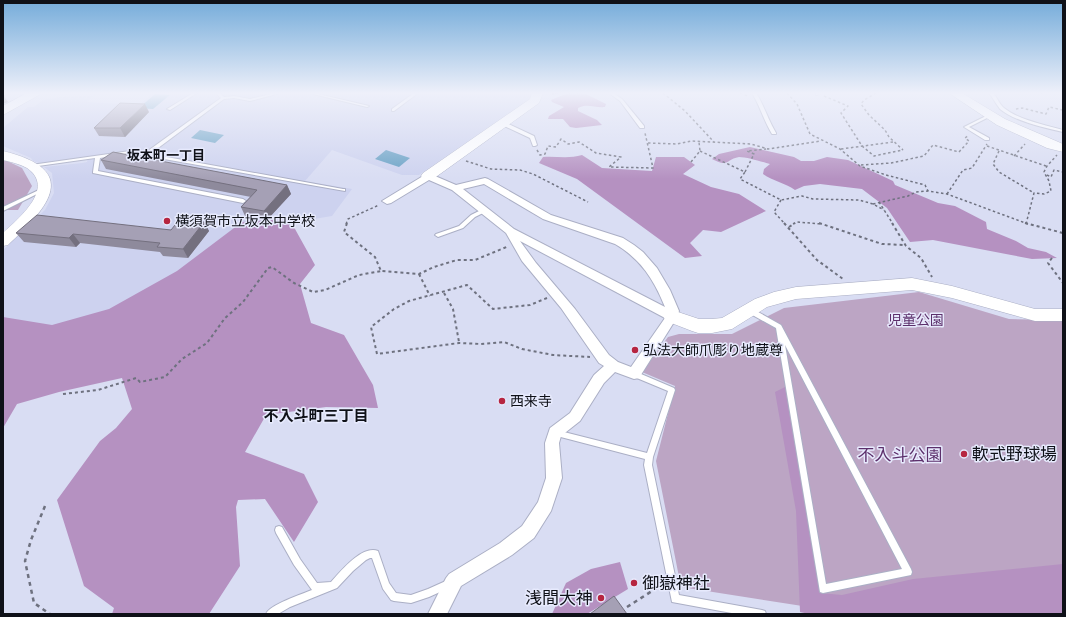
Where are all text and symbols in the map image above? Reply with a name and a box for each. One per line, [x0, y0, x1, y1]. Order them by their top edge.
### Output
district label: 坂本町一丁目 [127, 149, 205, 163]
place label: 横須賀市立坂本中学校 [175, 214, 315, 229]
marker: 横須賀市立坂本中学校 [162, 216, 172, 226]
park label: 児童公園 [888, 313, 944, 328]
place label: 弘法大師爪彫り地蔵尊 [643, 343, 783, 358]
marker: 弘法大師爪彫り地蔵尊 [630, 345, 640, 355]
place label: 西来寺 [510, 394, 552, 409]
marker: 西来寺 [497, 396, 507, 406]
district label: 不入斗町三丁目 [263, 408, 369, 424]
place label: 軟式野球場 [972, 445, 1057, 463]
park label: 不入斗公園 [858, 447, 943, 464]
marker: 軟式野球場 [959, 449, 969, 459]
place label: 御嶽神社 [642, 574, 710, 592]
marker: 御嶽神社 [629, 578, 639, 588]
place label: 浅間大神 [525, 589, 593, 607]
marker: 浅間大神 [596, 593, 606, 603]

